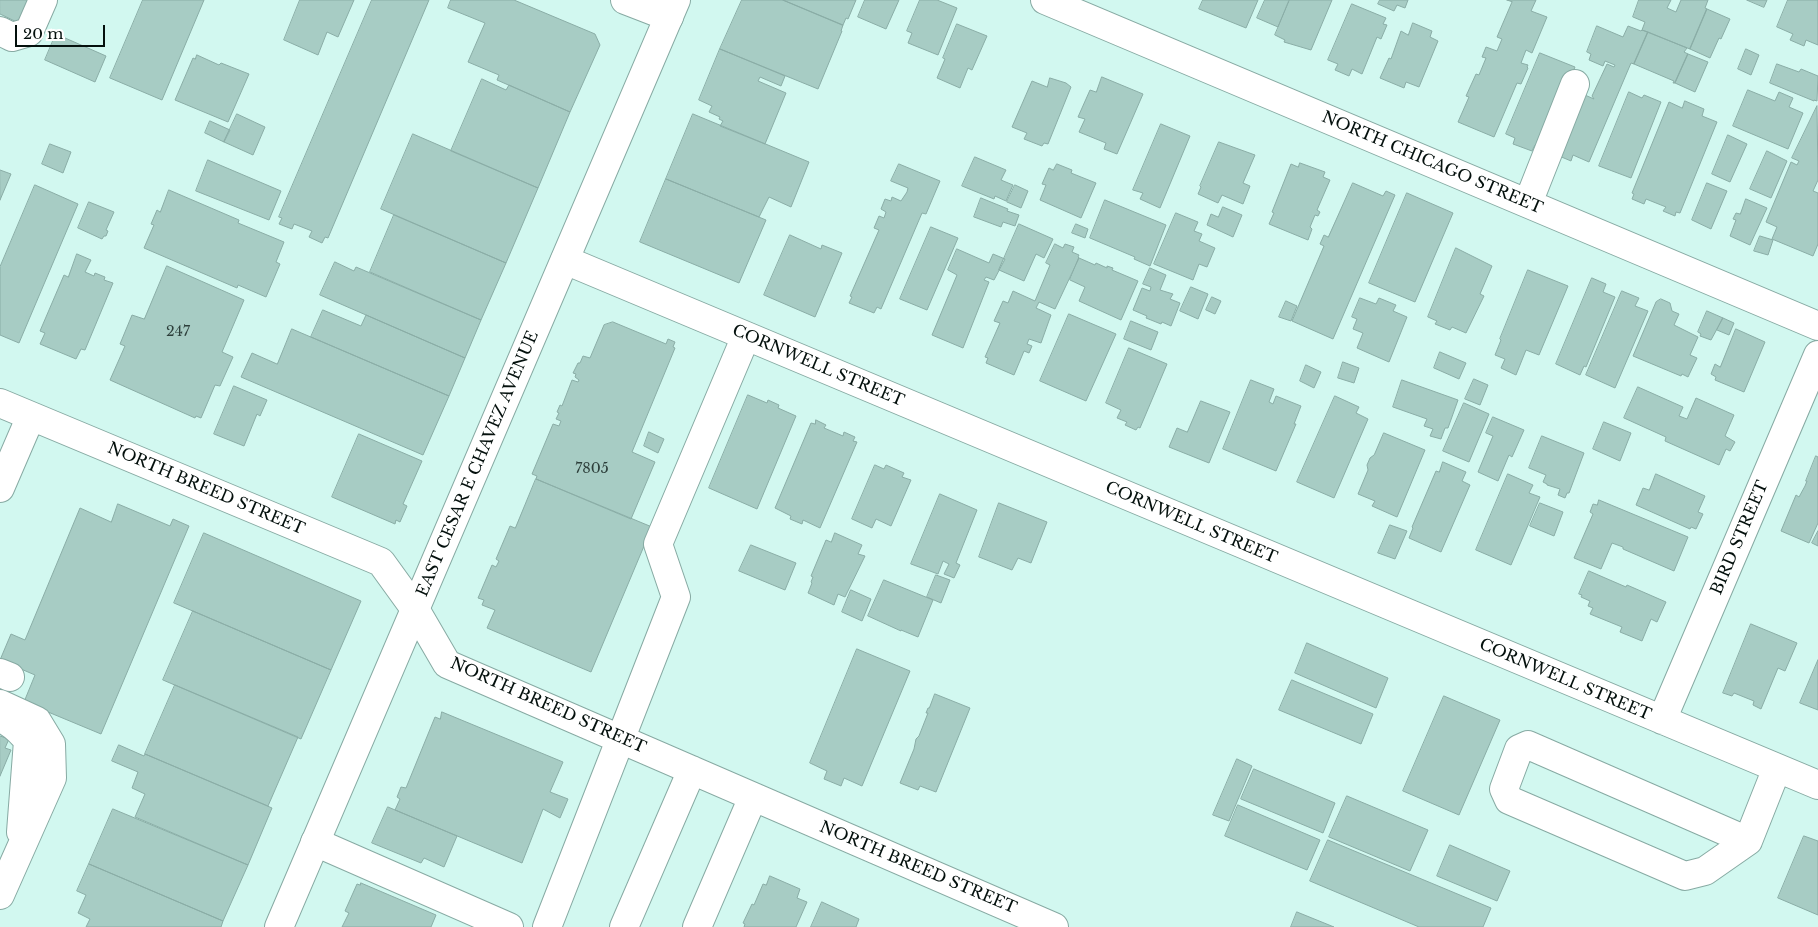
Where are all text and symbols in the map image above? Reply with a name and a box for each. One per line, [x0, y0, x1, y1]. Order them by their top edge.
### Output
scale bar [18, 15, 108, 47]
text: 20 m [23, 24, 63, 43]
street label: NORTH CHICAGO STREET [1319, 108, 1545, 218]
street label: CORNWELL STREET [729, 321, 907, 411]
house number: 247 [166, 324, 190, 340]
street label: EAST CESAR E CHAVEZ AVENUE [413, 328, 543, 600]
street label: NORTH BREED STREET [105, 439, 307, 539]
house number: 7805 [575, 461, 609, 477]
street label: CORNWELL STREET [1102, 478, 1280, 568]
street label: BIRD STREET [1707, 478, 1773, 598]
street label: CORNWELL STREET [1476, 635, 1654, 725]
street label: NORTH BREED STREET [447, 654, 649, 758]
street label: NORTH BREED STREET [817, 818, 1019, 918]

